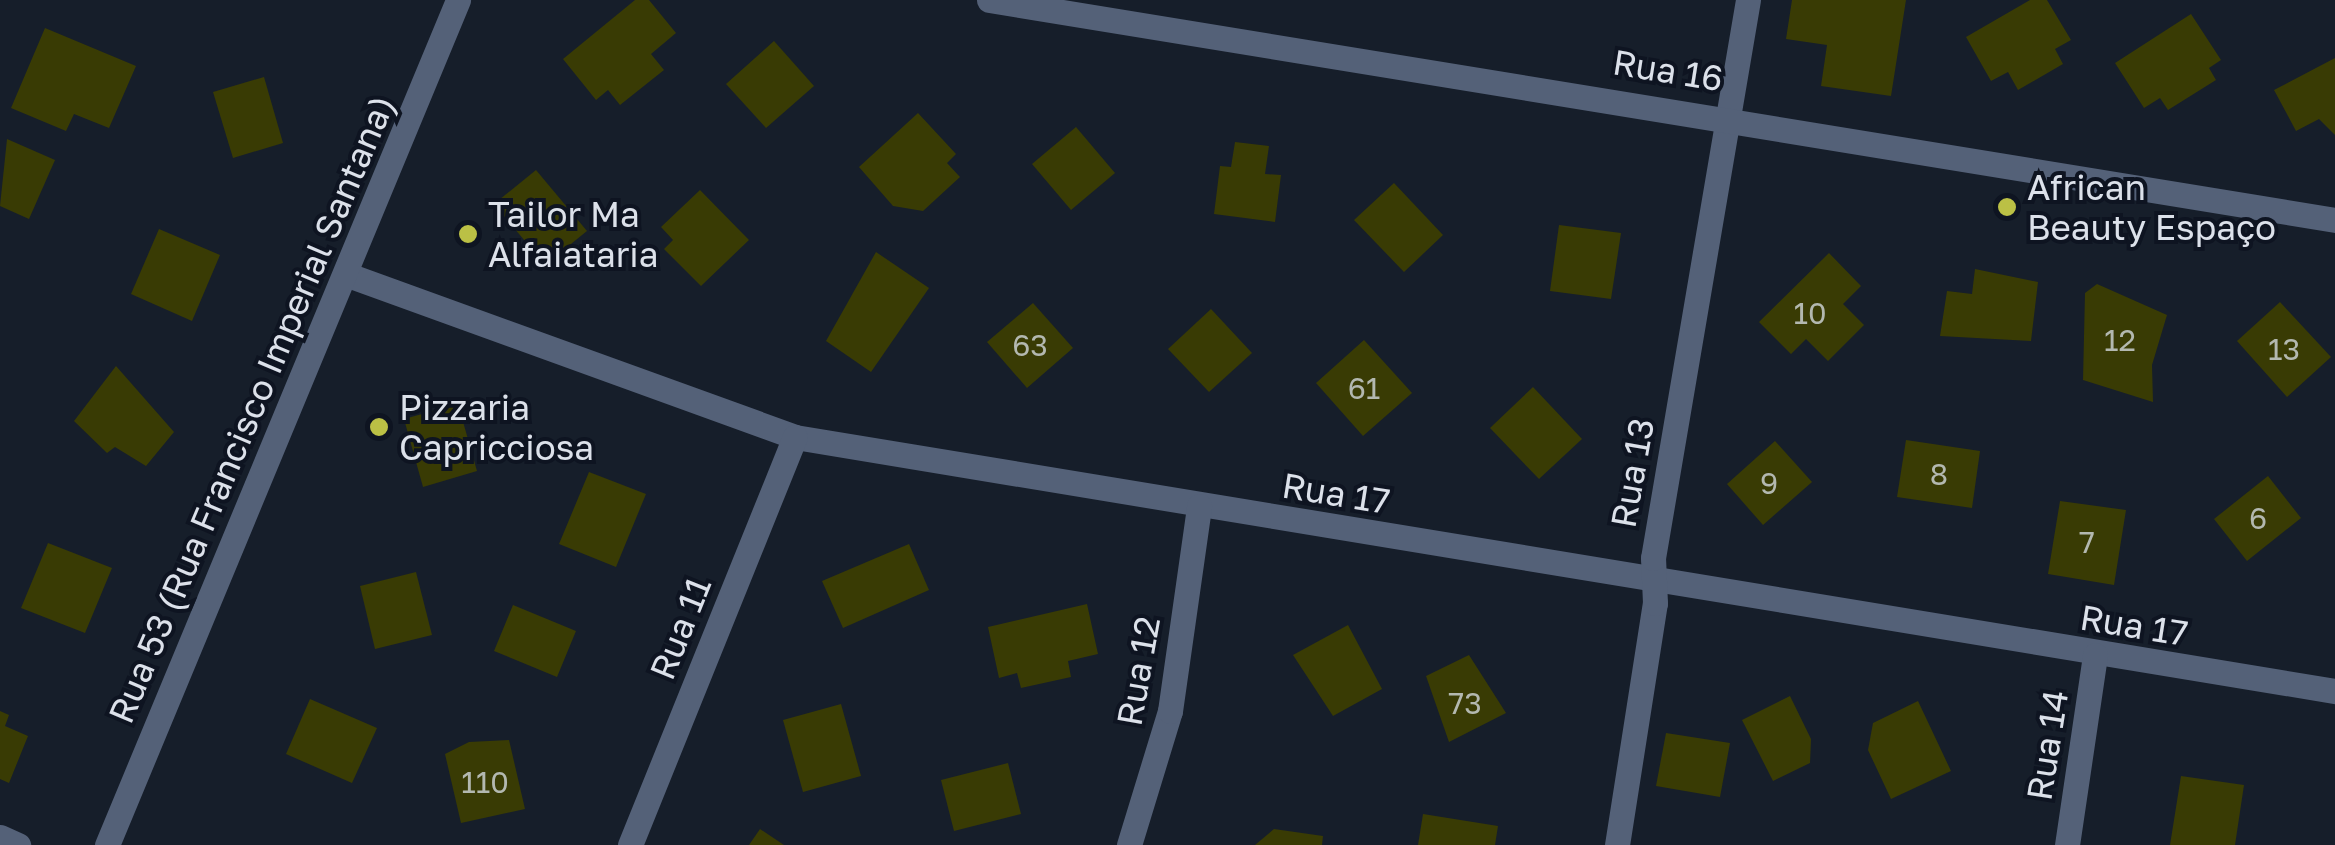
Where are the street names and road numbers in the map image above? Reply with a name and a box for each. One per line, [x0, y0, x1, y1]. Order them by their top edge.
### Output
street label: Rua 16 [1610, 41, 1726, 99]
street label: Rua 53 (Rua Francisco Imperial Santana) [99, 89, 403, 729]
street label: Rua 13 [1602, 415, 1662, 531]
street label: Rua 17 [1279, 464, 1393, 522]
street label: Rua 11 [641, 571, 719, 685]
street label: Rua 17 [2077, 596, 2191, 654]
street label: Rua 12 [1108, 613, 1168, 729]
street label: Rua 14 [2018, 687, 2076, 803]

